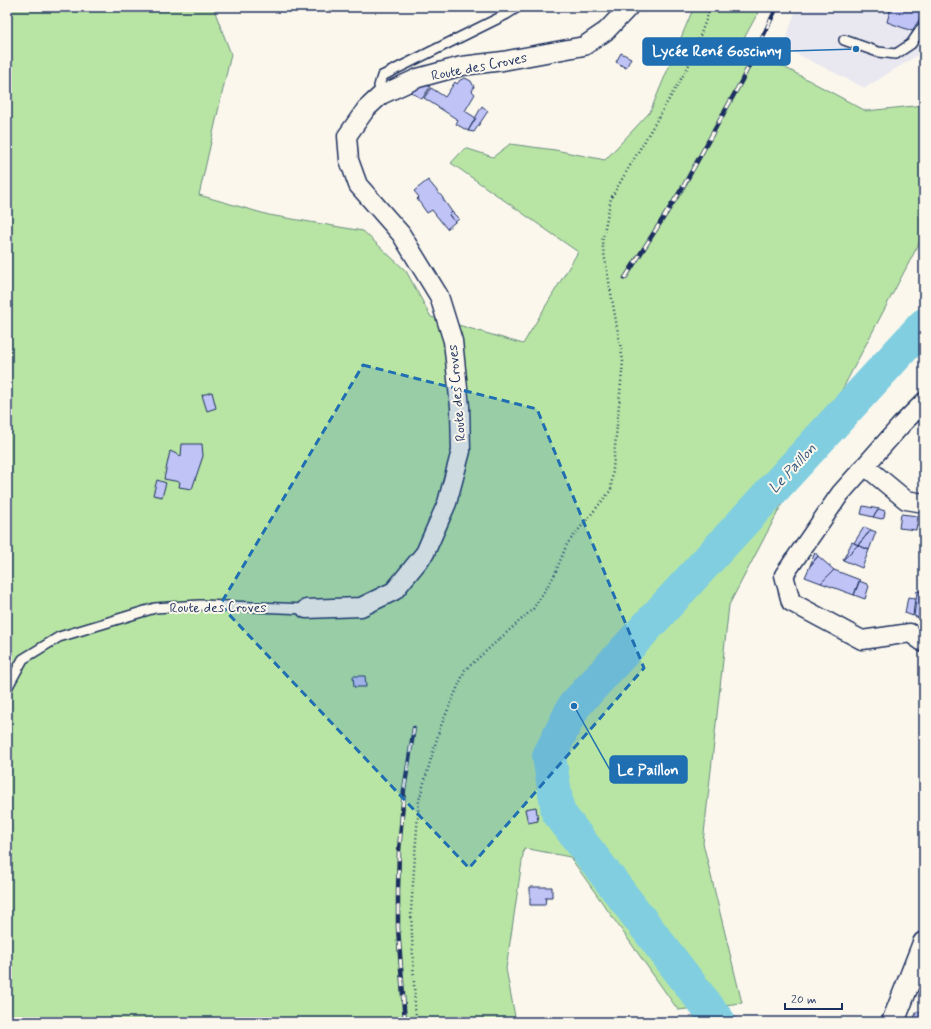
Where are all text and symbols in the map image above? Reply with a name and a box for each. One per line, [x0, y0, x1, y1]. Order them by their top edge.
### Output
callout: Lycée René Goscinny [643, 38, 790, 65]
text: Lycée René Goscinny [652, 42, 782, 62]
street label: Route des Croves [430, 49, 529, 85]
street label: Route des Croves [444, 344, 470, 442]
water label: Le Paillon [764, 439, 821, 498]
street label: Route des Croves [169, 599, 267, 617]
callout: Le Paillon [610, 756, 687, 783]
text: Le Paillon [617, 761, 679, 781]
scale bar [785, 985, 842, 1011]
text: 20 m [791, 992, 817, 1008]

